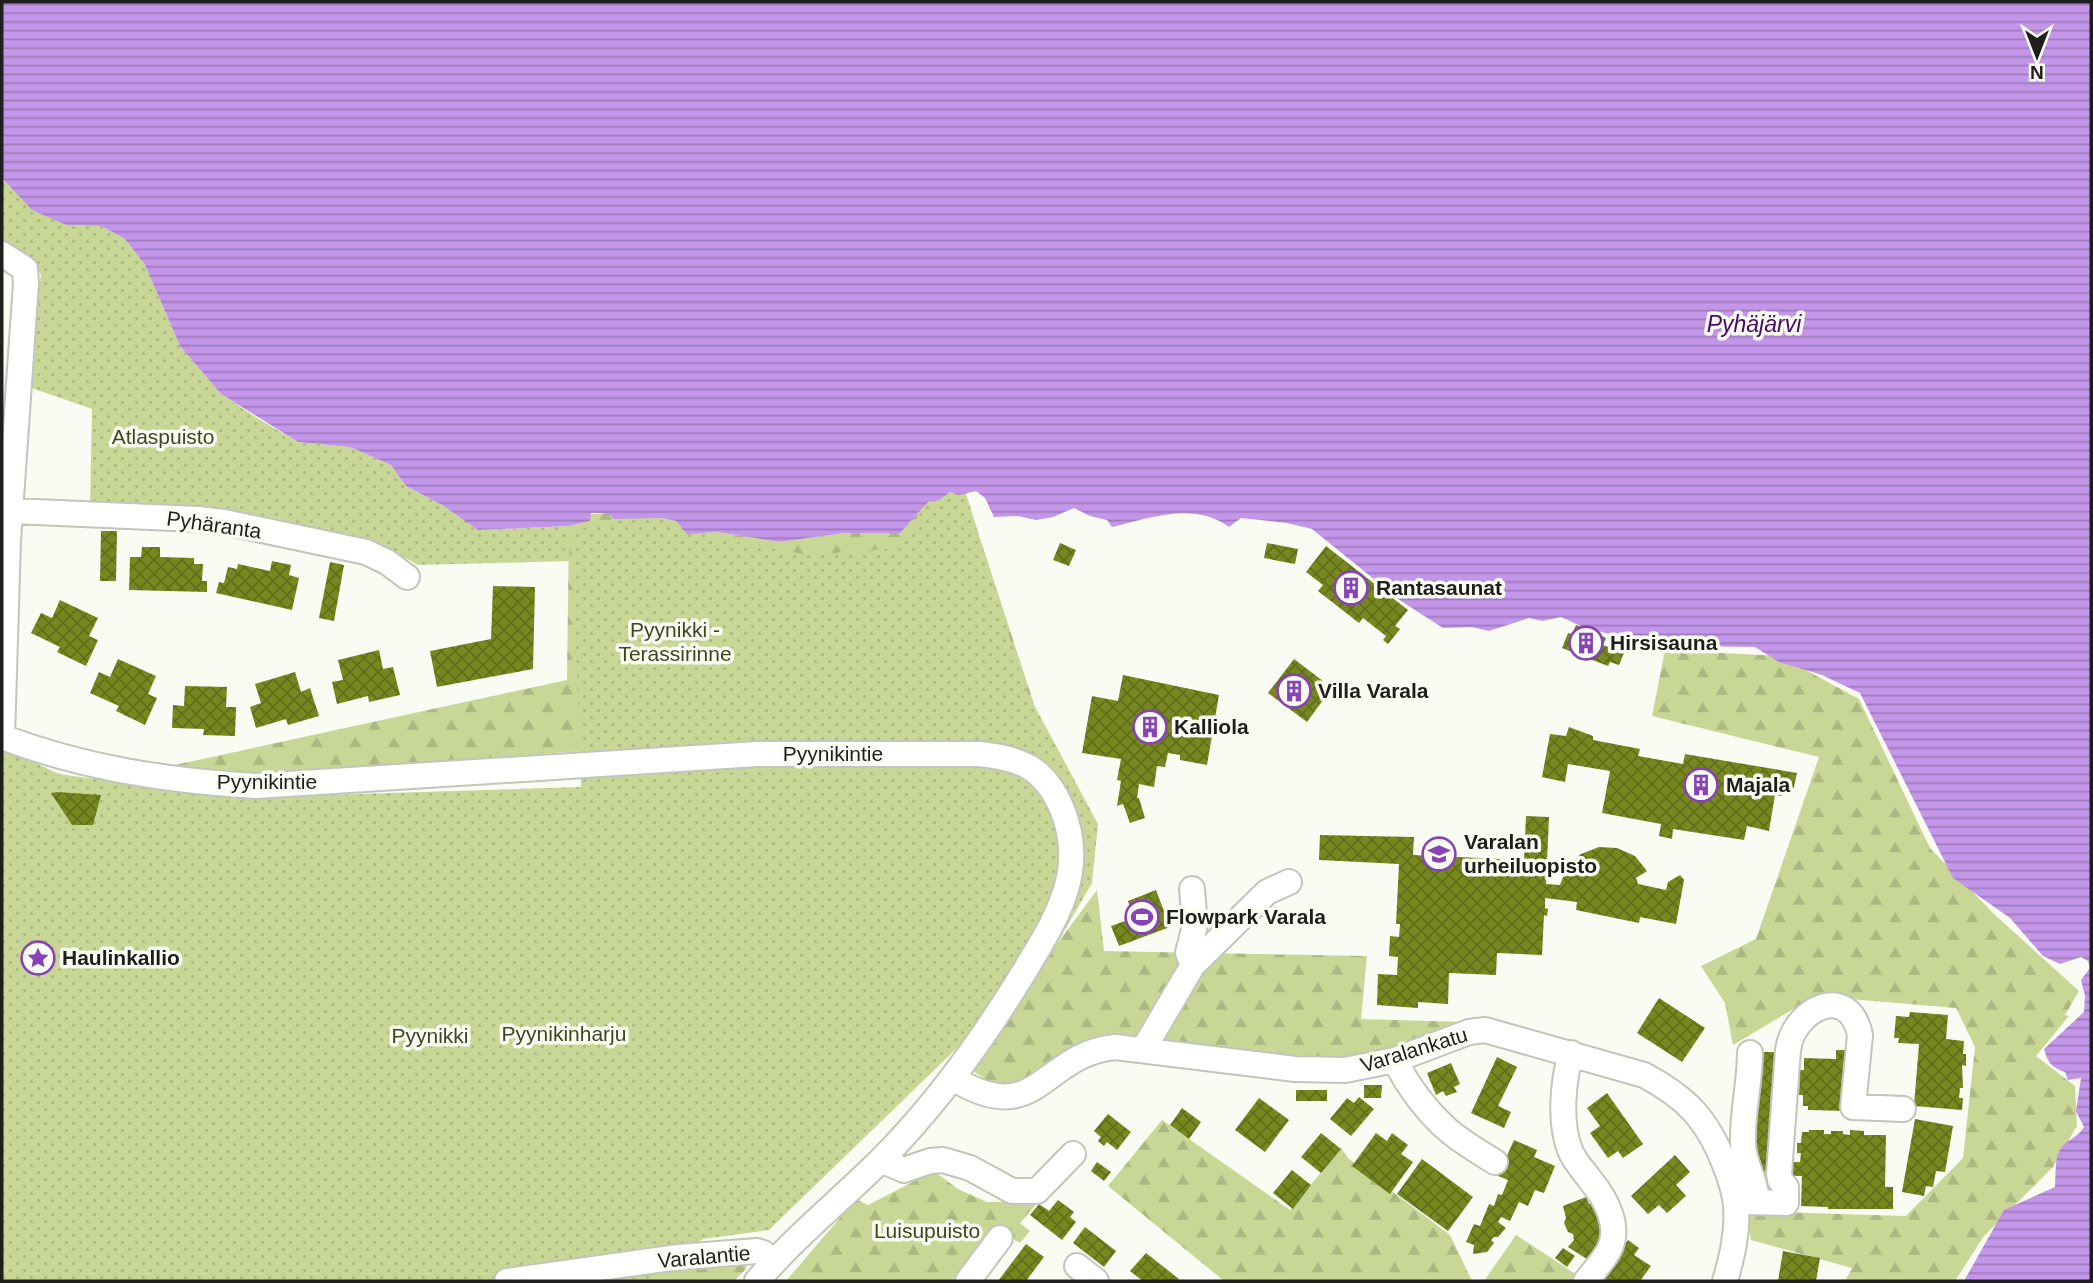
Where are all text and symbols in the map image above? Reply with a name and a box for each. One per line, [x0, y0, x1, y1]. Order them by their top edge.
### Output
north arrow [2002, 21, 2072, 91]
text: N [2030, 62, 2044, 83]
water label: Pyhäjärvi [1707, 311, 1802, 337]
park label: Atlaspuisto [112, 425, 214, 448]
street label: Pyhäranta [165, 506, 263, 543]
building icon: Rantasaunat [1332, 569, 1370, 607]
place label: Rantasaunat [1376, 576, 1502, 599]
park label: Pyynikki - Terassirinne [618, 618, 732, 665]
building icon: Hirsisauna [1567, 624, 1605, 662]
place label: Hirsisauna [1610, 631, 1718, 654]
building icon: Villa Varala [1275, 672, 1313, 710]
place label: Villa Varala [1318, 679, 1429, 702]
building icon: Kalliola [1131, 708, 1169, 746]
place label: Kalliola [1174, 715, 1249, 738]
street label: Pyynikintie [783, 742, 883, 765]
building icon: Majala [1682, 766, 1720, 804]
street label: Pyynikintie [217, 770, 317, 793]
place label: Majala [1726, 773, 1791, 796]
place label: Varalan urheiluopisto [1464, 830, 1597, 877]
school or university icon: Varalan urheiluopisto [1420, 835, 1458, 873]
sports icon: Flowpark Varala [1123, 898, 1161, 936]
place label: Flowpark Varala [1166, 905, 1326, 928]
place icon: Haulinkallio [19, 939, 57, 977]
place label: Haulinkallio [62, 946, 180, 969]
park label: Pyynikinharju [502, 1022, 626, 1045]
street label: Varalankatu [1358, 1022, 1470, 1077]
park label: Pyynikki [391, 1024, 469, 1047]
park label: Luisupuisto [874, 1219, 980, 1242]
street label: Varalantie [657, 1241, 751, 1272]

